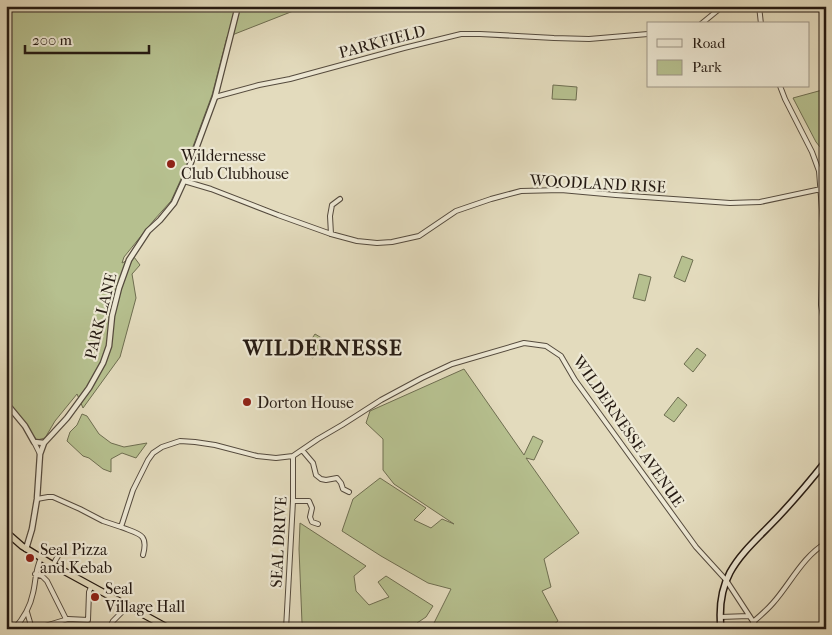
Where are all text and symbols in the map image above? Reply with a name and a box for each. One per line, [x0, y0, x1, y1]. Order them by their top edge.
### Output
street label: PARKFIELD [337, 21, 428, 62]
scale bar [25, 22, 149, 54]
legend [647, 22, 810, 88]
text: 200 m [32, 31, 72, 49]
text: Road [692, 34, 726, 52]
text: Park [692, 58, 722, 76]
place label: Wildernesse Club Clubhouse [180, 146, 289, 183]
marker: Wildernesse Club Clubhouse [165, 158, 177, 170]
street label: WOODLAND RISE [528, 170, 667, 197]
street label: PARK LANE [81, 271, 120, 361]
district label: WILDERNESSE [242, 336, 403, 360]
street label: WILDERNESSE AVENUE [568, 351, 688, 511]
place label: Dorton House [257, 393, 354, 412]
marker: Dorton House [241, 396, 253, 408]
street label: SEAL DRIVE [267, 496, 290, 588]
place label: Seal Pizza and Kebab [40, 540, 112, 577]
marker: Seal Pizza and Kebab [24, 552, 36, 564]
place label: Seal Village Hall [104, 579, 186, 616]
marker: Seal Village Hall [89, 591, 101, 603]

